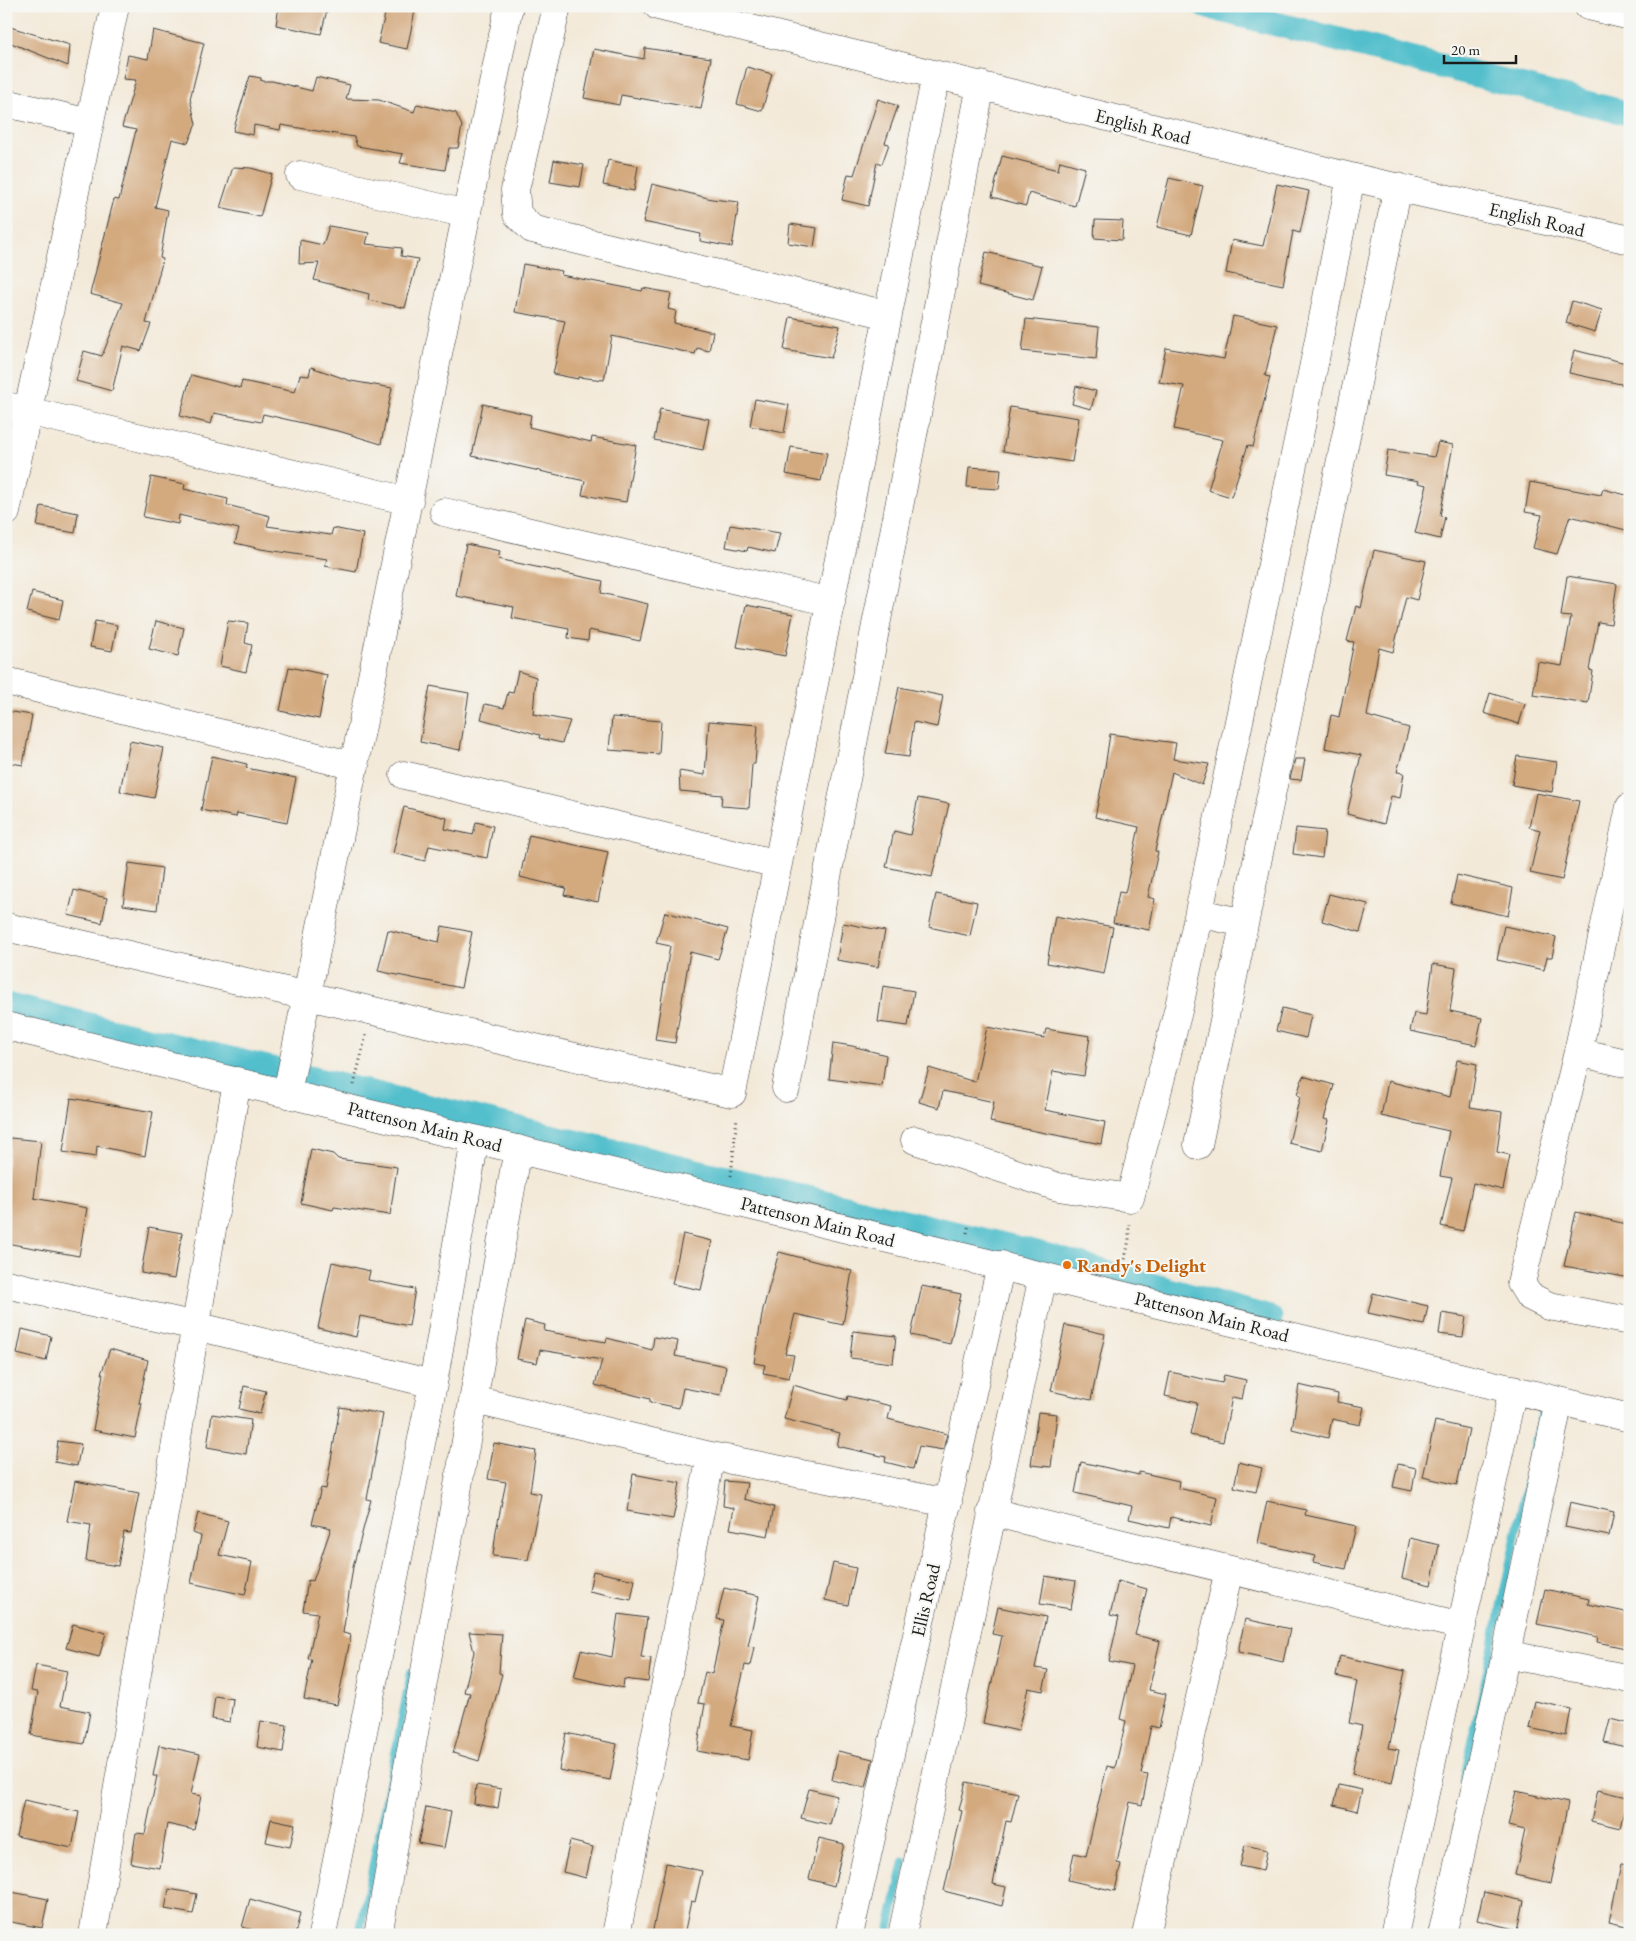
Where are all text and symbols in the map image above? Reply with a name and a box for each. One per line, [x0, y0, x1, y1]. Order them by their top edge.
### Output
scale bar [1444, 32, 1516, 64]
text: 20 m [1451, 40, 1480, 59]
street label: English Road [1092, 103, 1194, 151]
street label: English Road [1486, 196, 1588, 243]
street label: Pattenson Main Road [345, 1095, 505, 1158]
street label: Pattenson Main Road [738, 1190, 898, 1253]
place label: Randy's Delight [1077, 1253, 1206, 1278]
marker: Randy's Delight [1061, 1259, 1073, 1271]
street label: Pattenson Main Road [1132, 1285, 1292, 1348]
street label: Ellis Road [905, 1561, 946, 1639]

